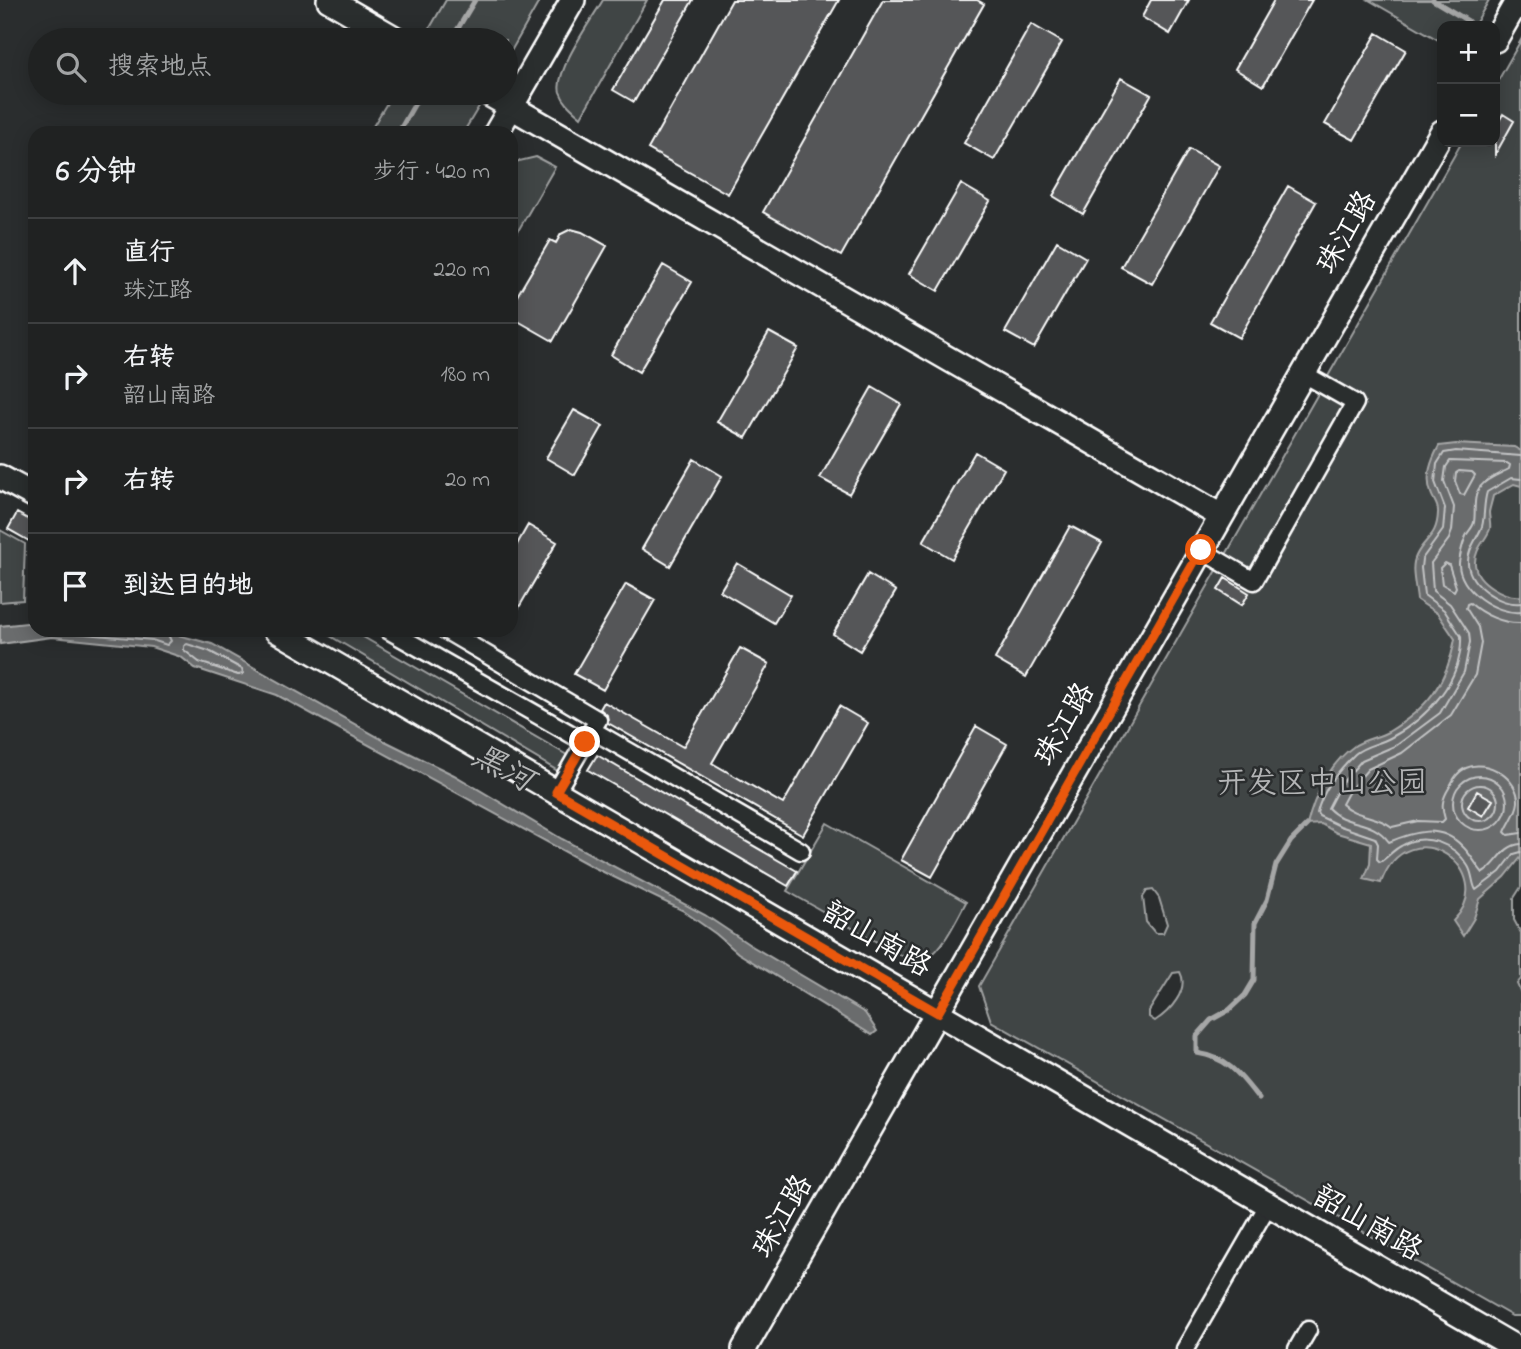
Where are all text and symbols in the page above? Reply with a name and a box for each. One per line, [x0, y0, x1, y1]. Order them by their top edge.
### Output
map controls [1437, 21, 1500, 147]
button: + [1437, 21, 1500, 84]
search box [28, 28, 518, 105]
icon: search [52, 48, 90, 86]
text: 搜索地点 [108, 49, 212, 87]
button: − [1437, 84, 1500, 147]
text: 6 分钟 [56, 151, 137, 195]
text: 步行 · 420 m [373, 156, 490, 189]
street label: 珠江路 [1306, 183, 1390, 283]
text: 直行 [123, 235, 175, 273]
icon: ahead [56, 252, 94, 290]
text: 220 m [434, 254, 490, 287]
text: 珠江路 [123, 275, 192, 308]
text: 右转 [123, 340, 175, 378]
icon: right [56, 357, 94, 395]
text: 180 m [441, 359, 490, 392]
text: 韶山南路 [123, 380, 215, 413]
icon: right [56, 462, 94, 500]
text: 右转 [123, 463, 175, 501]
text: 20 m [445, 464, 490, 497]
route start [1185, 534, 1216, 565]
icon: arrive [56, 567, 94, 605]
text: 到达目的地 [123, 568, 253, 606]
street label: 珠江路 [1024, 675, 1108, 775]
route end [569, 726, 600, 757]
water label: 黑河 [463, 734, 546, 808]
park label: 开发区中山公园 [1217, 763, 1427, 807]
street label: 韶山南路 [813, 892, 939, 990]
street label: 珠江路 [742, 1167, 826, 1267]
street label: 韶山南路 [1304, 1176, 1430, 1274]

